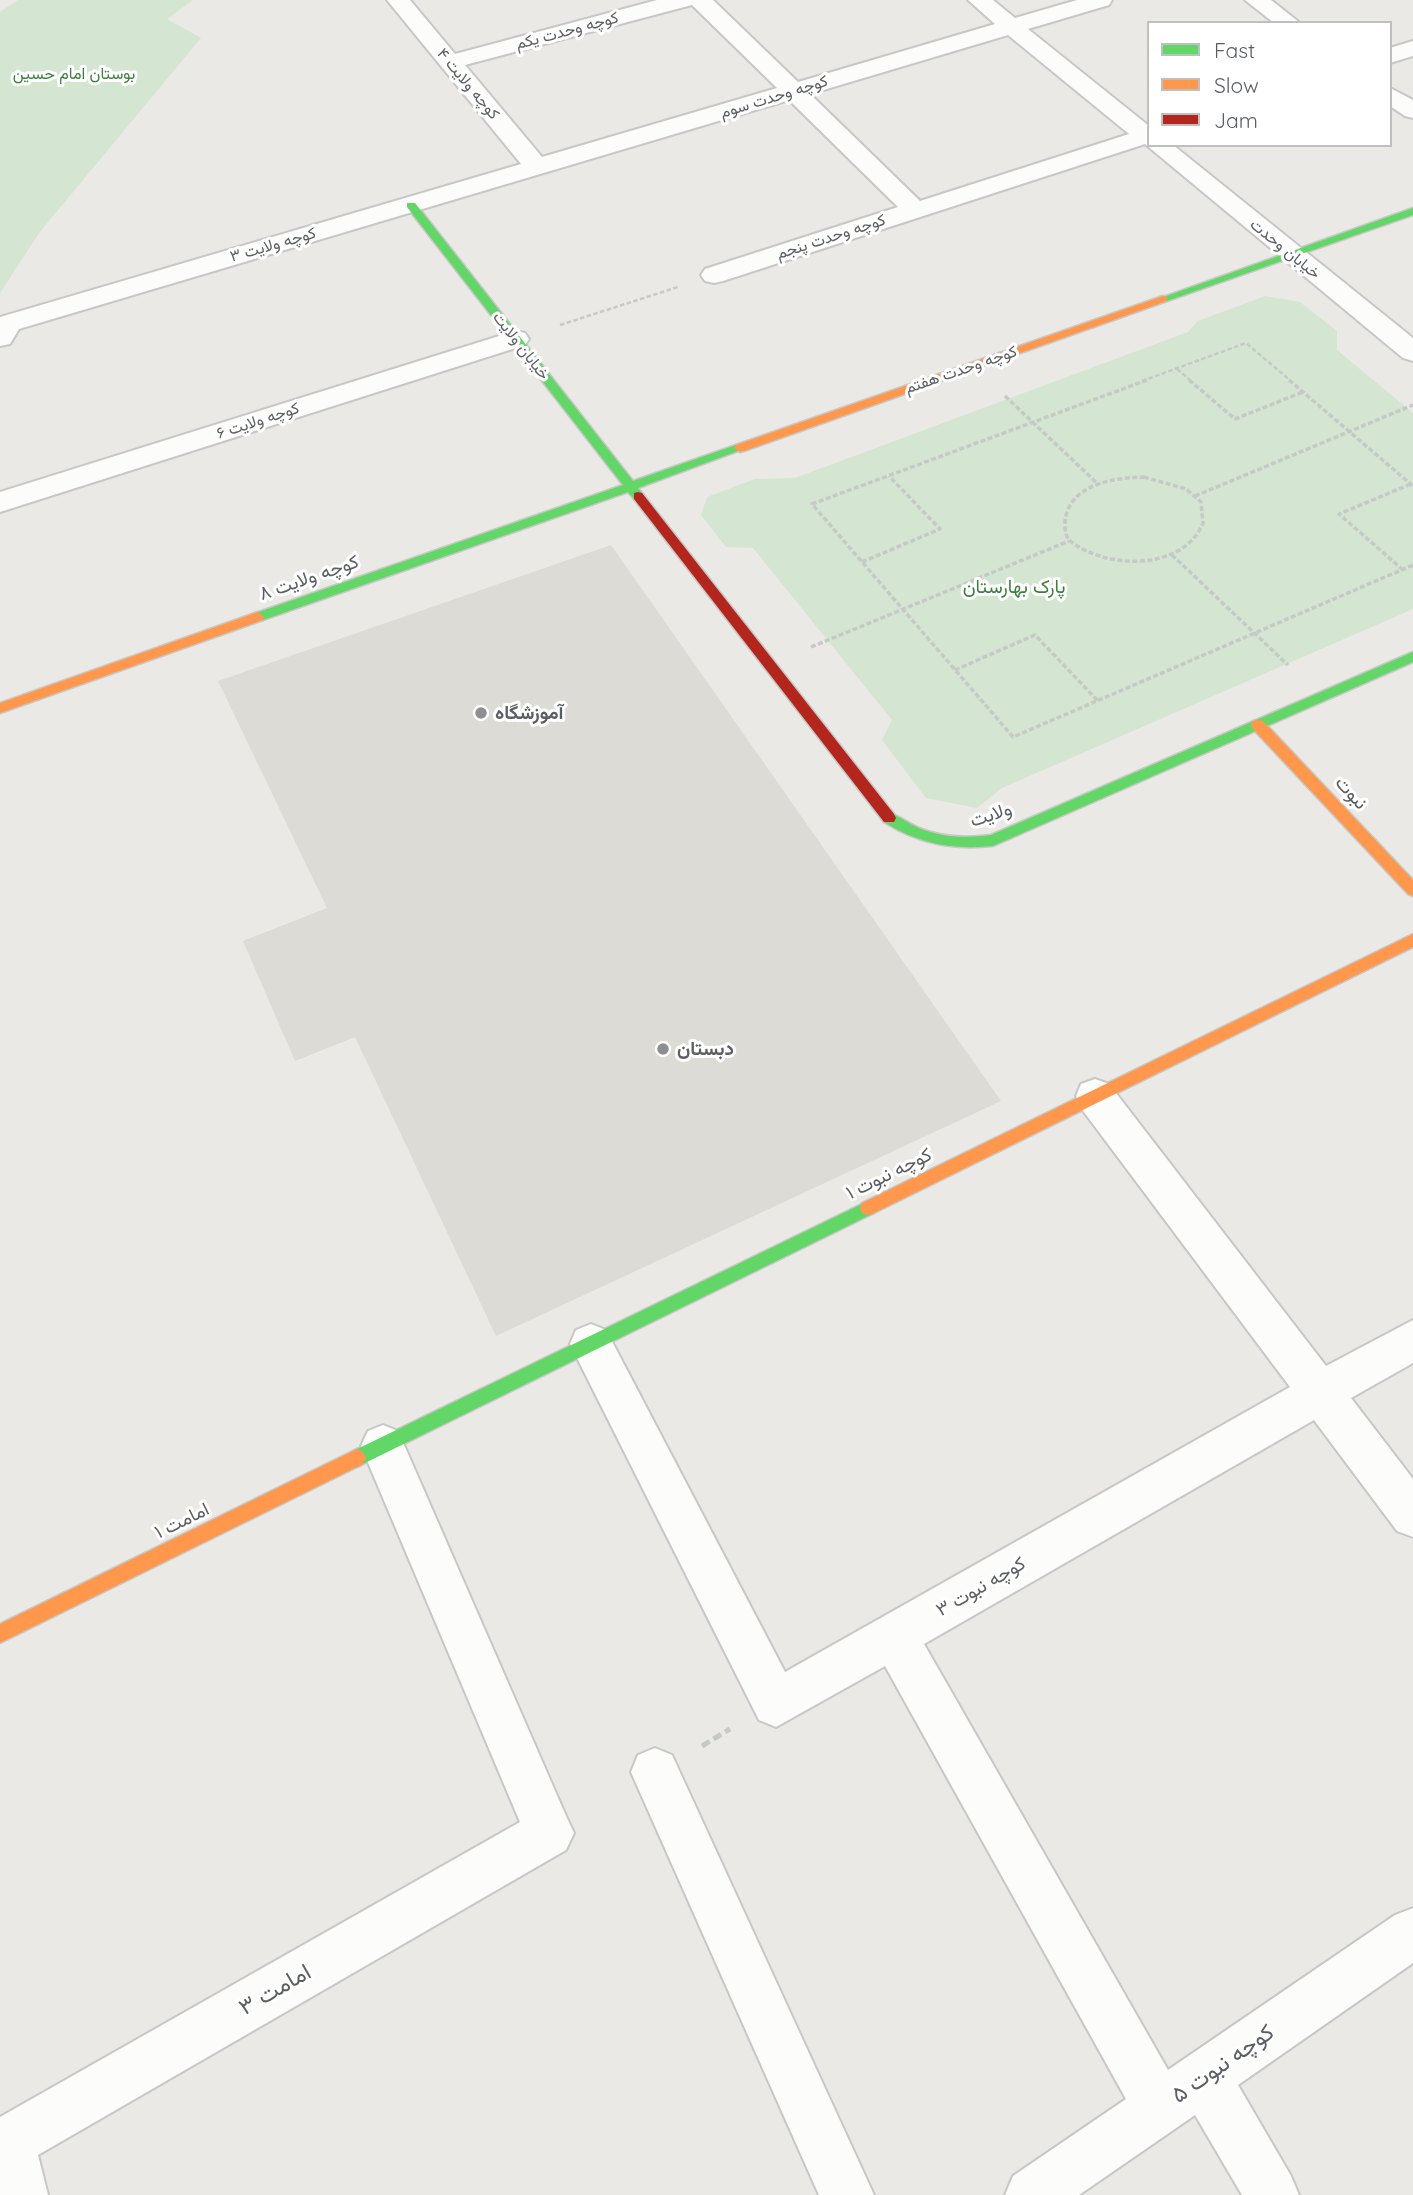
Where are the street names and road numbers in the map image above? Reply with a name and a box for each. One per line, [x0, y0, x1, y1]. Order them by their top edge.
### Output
street label: کوچه وحدت یکم [514, 8, 620, 54]
street label: کوچه ولایت ۴ [433, 44, 503, 124]
street label: کوچه وحدت سوم [718, 72, 830, 122]
street label: کوچه وحدت پنجم [774, 210, 888, 264]
street label: خیابان وحدت [1246, 215, 1324, 283]
street label: کوچه ولایت ۳ [228, 224, 318, 266]
street label: خیابان ولایت [489, 308, 553, 384]
street label: کوچه وحدت هفتم [902, 342, 1020, 398]
street label: کوچه ولایت ۶ [214, 399, 302, 443]
street label: کوچه ولایت ۸ [256, 550, 362, 606]
street label: نبوت [1330, 772, 1372, 814]
street label: ولایت [967, 798, 1015, 832]
street label: کوچه نبوت ۱ [842, 1144, 936, 1204]
street label: امامت ۱ [151, 1498, 213, 1544]
street label: کوچه نبوت ۳ [932, 1552, 1030, 1622]
street label: امامت ۳ [234, 1958, 316, 2022]
street label: کوچه نبوت ۵ [1166, 2019, 1280, 2109]

